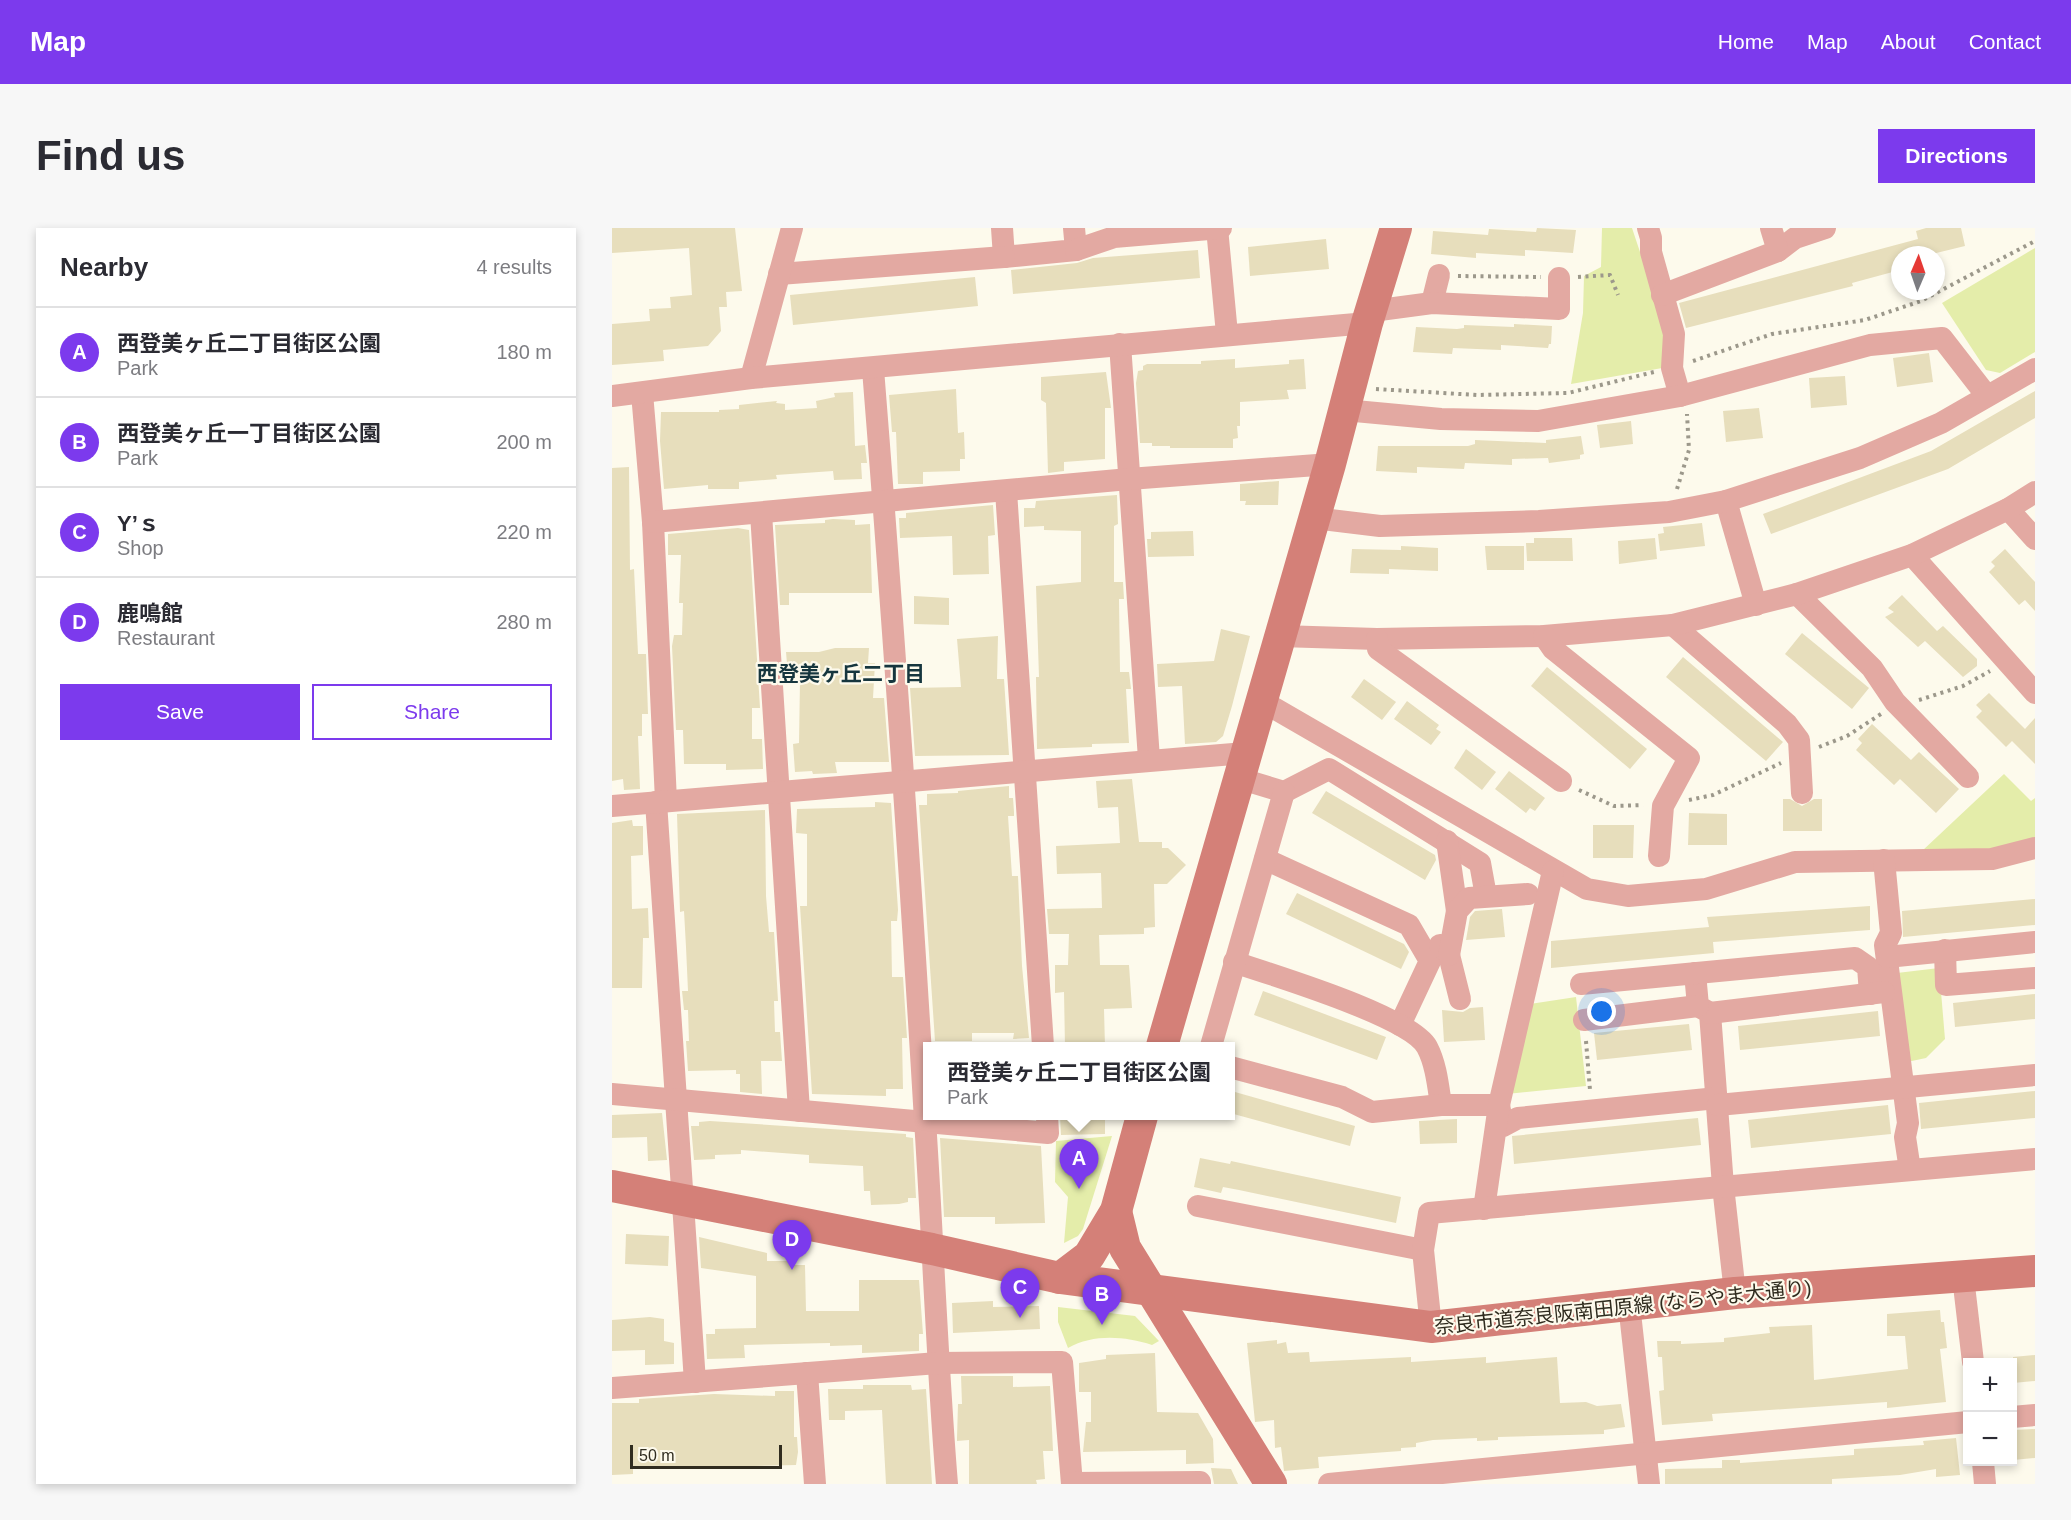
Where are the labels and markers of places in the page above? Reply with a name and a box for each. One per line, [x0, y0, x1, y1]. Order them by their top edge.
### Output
pin: A [1060, 1140, 1098, 1189]
pin: D [772, 1220, 812, 1270]
pin: C [1000, 1268, 1040, 1318]
pin: B [1082, 1276, 1122, 1325]

